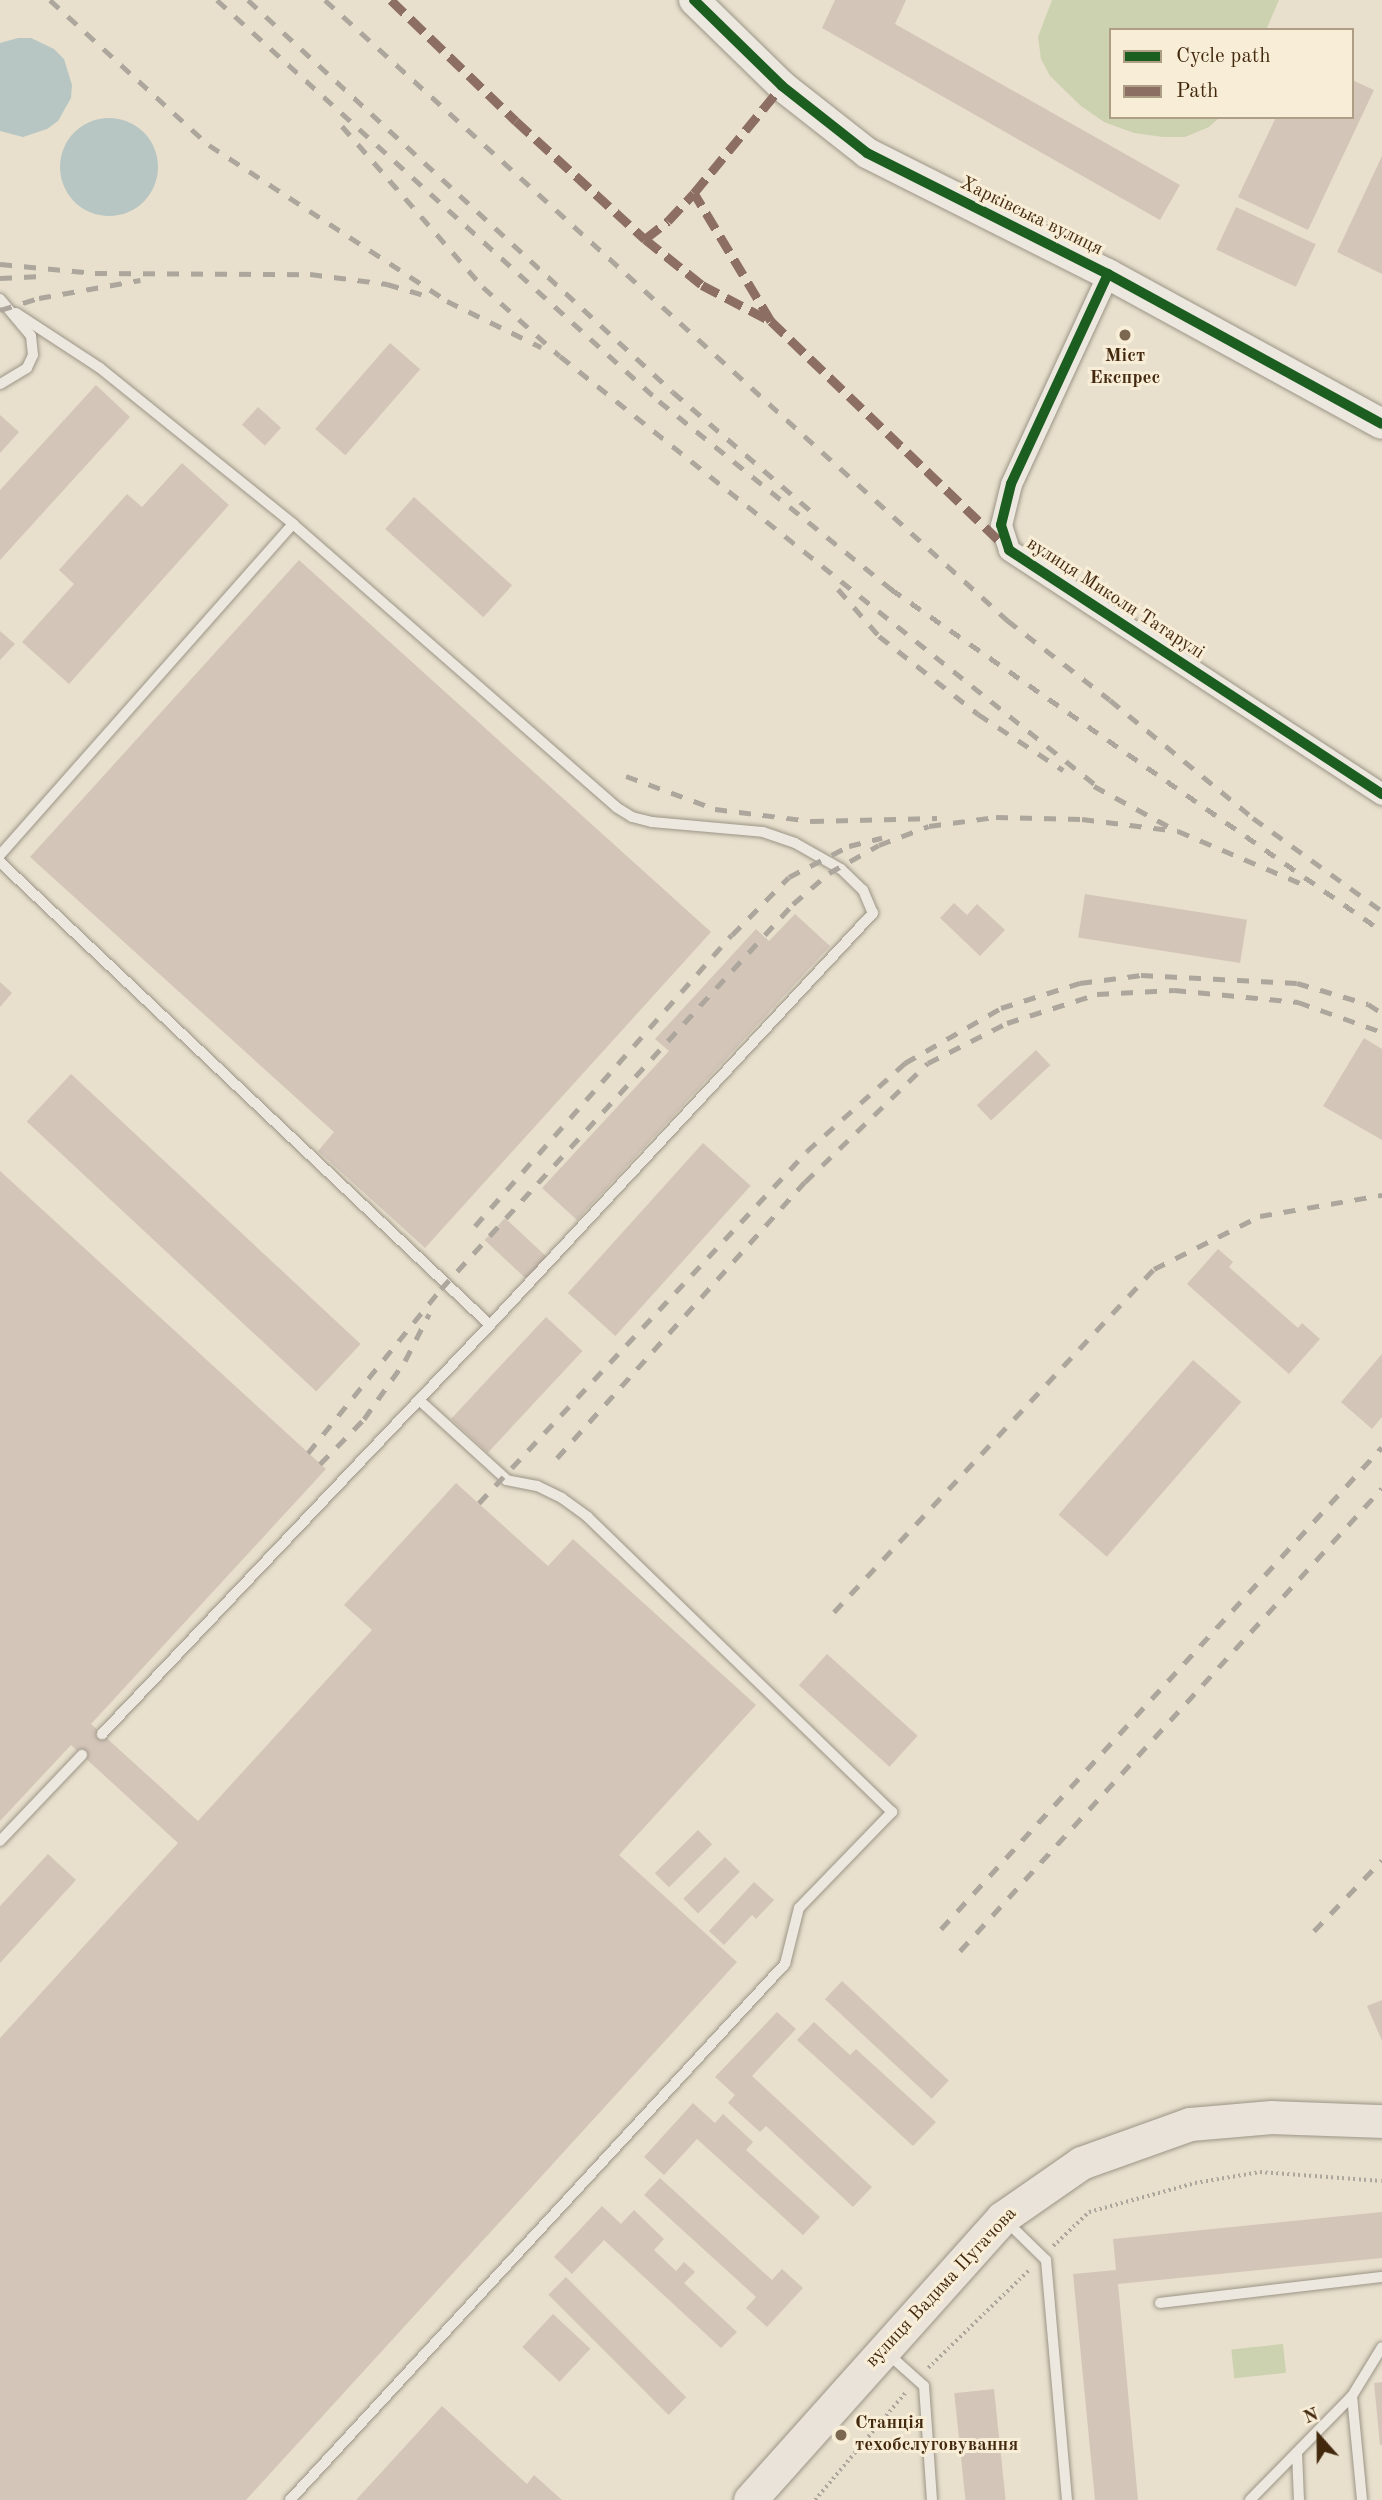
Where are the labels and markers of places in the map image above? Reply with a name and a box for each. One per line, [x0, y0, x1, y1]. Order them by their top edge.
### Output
marker: Міст Експрес [1117, 327, 1133, 343]
place label: Міст Експрес [1090, 346, 1160, 390]
place label: Станція техобслуговування [855, 2413, 1018, 2457]
marker: Станція техобслуговування [833, 2427, 849, 2443]

